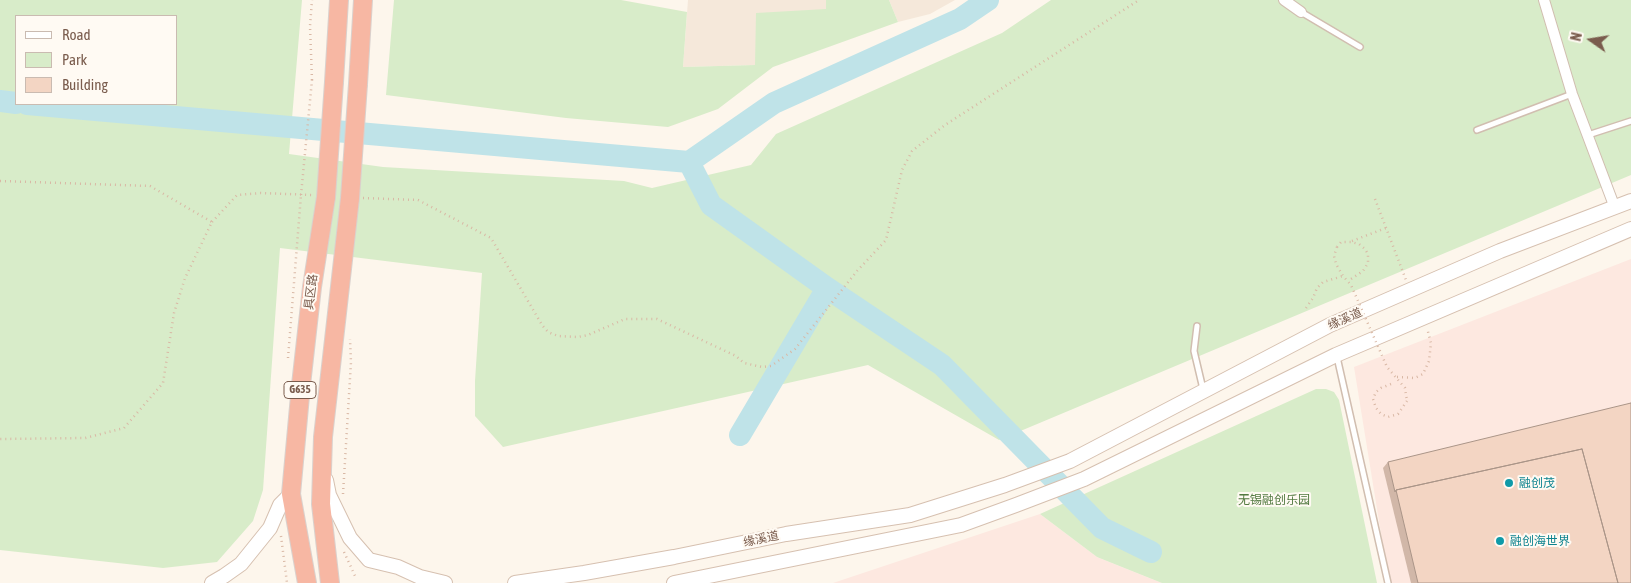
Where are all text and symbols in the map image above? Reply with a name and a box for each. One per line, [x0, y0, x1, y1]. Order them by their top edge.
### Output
legend [15, 15, 178, 105]
north arrow [1566, 15, 1616, 65]
text: Road [62, 26, 91, 43]
text: N [1568, 31, 1585, 42]
text: Park [62, 51, 87, 68]
text: Building [62, 76, 108, 93]
street label: 具区路 [302, 273, 320, 311]
street label: 缘溪道 [1326, 305, 1364, 333]
road number: G635 [284, 382, 316, 398]
place label: 融创茂 [1519, 476, 1555, 490]
marker: 融创茂 [1503, 477, 1515, 489]
park label: 无锡融创乐园 [1238, 493, 1310, 507]
street label: 缘溪道 [742, 528, 780, 550]
place label: 融创海世界 [1510, 534, 1570, 548]
marker: 融创海世界 [1494, 535, 1506, 547]

